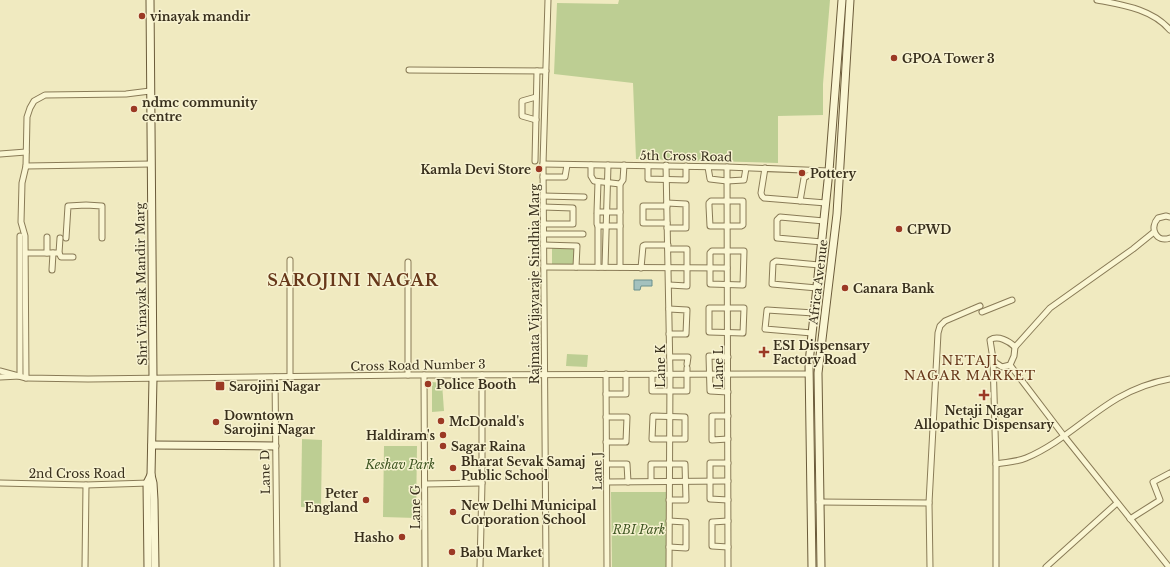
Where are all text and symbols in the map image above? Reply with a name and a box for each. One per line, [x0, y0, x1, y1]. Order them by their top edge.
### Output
place label: vinayak mandir [150, 9, 250, 24]
marker: vinayak mandir [137, 11, 147, 21]
place label: GPOA Tower 3 [902, 51, 995, 66]
marker: GPOA Tower 3 [889, 53, 899, 63]
place label: ndmc community centre [142, 95, 258, 124]
marker: ndmc community centre [129, 104, 139, 114]
street label: 5th Cross Road [640, 148, 732, 164]
place label: Kamla Devi Store [420, 162, 531, 177]
marker: Kamla Devi Store [534, 164, 544, 174]
place label: Pottery [810, 166, 856, 181]
marker: Pottery [797, 168, 807, 178]
street label: Rajmata Vijayaraje Sindhia Marg [527, 183, 542, 384]
street label: Shri Vinayak Mandir Marg [132, 201, 150, 366]
place label: CPWD [907, 222, 951, 237]
marker: CPWD [894, 224, 904, 234]
street label: Africa Avenue [805, 238, 831, 326]
district label: SAROJINI NAGAR [267, 270, 439, 290]
place label: Canara Bank [853, 281, 936, 296]
marker: Canara Bank [840, 283, 850, 293]
place label: ESI Dispensary Factory Road [773, 338, 870, 367]
street label: Lane K [653, 344, 668, 388]
street label: Lane L [711, 345, 726, 388]
marker: ESI Dispensary Factory Road [758, 346, 770, 358]
district label: NETAJI NAGAR MARKET [904, 352, 1036, 384]
street label: Cross Road Number 3 [350, 356, 486, 374]
place label: Police Booth [436, 377, 517, 392]
place label: Sarojini Nagar [229, 379, 320, 394]
marker: Police Booth [423, 379, 433, 389]
marker: Sarojini Nagar [214, 380, 226, 392]
marker: Netaji Nagar Allopathic Dispensary [978, 389, 990, 401]
place label: Netaji Nagar Allopathic Dispensary [913, 403, 1054, 432]
place label: Downtown Sarojini Nagar [224, 408, 315, 437]
place label: McDonald's [449, 414, 525, 429]
marker: McDonald's [436, 416, 446, 426]
marker: Downtown Sarojini Nagar [211, 417, 221, 427]
place label: Haldiram's [366, 428, 435, 443]
marker: Haldiram's [438, 430, 448, 440]
place label: Sagar Raina [451, 439, 526, 454]
marker: Sagar Raina [438, 441, 448, 451]
street label: Lane D [257, 450, 273, 494]
street label: Lane J [589, 451, 605, 490]
place label: Bharat Sevak Samaj Public School [461, 454, 586, 483]
park label: Keshav Park [364, 457, 435, 472]
marker: Bharat Sevak Samaj Public School [448, 463, 458, 473]
street label: 2nd Cross Road [29, 466, 125, 481]
street label: Lane G [408, 484, 423, 529]
place label: Peter England [305, 486, 359, 515]
marker: Peter England [361, 495, 371, 505]
place label: New Delhi Municipal Corporation School [461, 498, 597, 527]
marker: New Delhi Municipal Corporation School [448, 507, 458, 517]
park label: RBI Park [612, 522, 665, 537]
place label: Hasho [354, 530, 394, 545]
marker: Hasho [397, 532, 407, 542]
place label: Babu Market [460, 545, 543, 560]
marker: Babu Market [447, 547, 457, 557]

